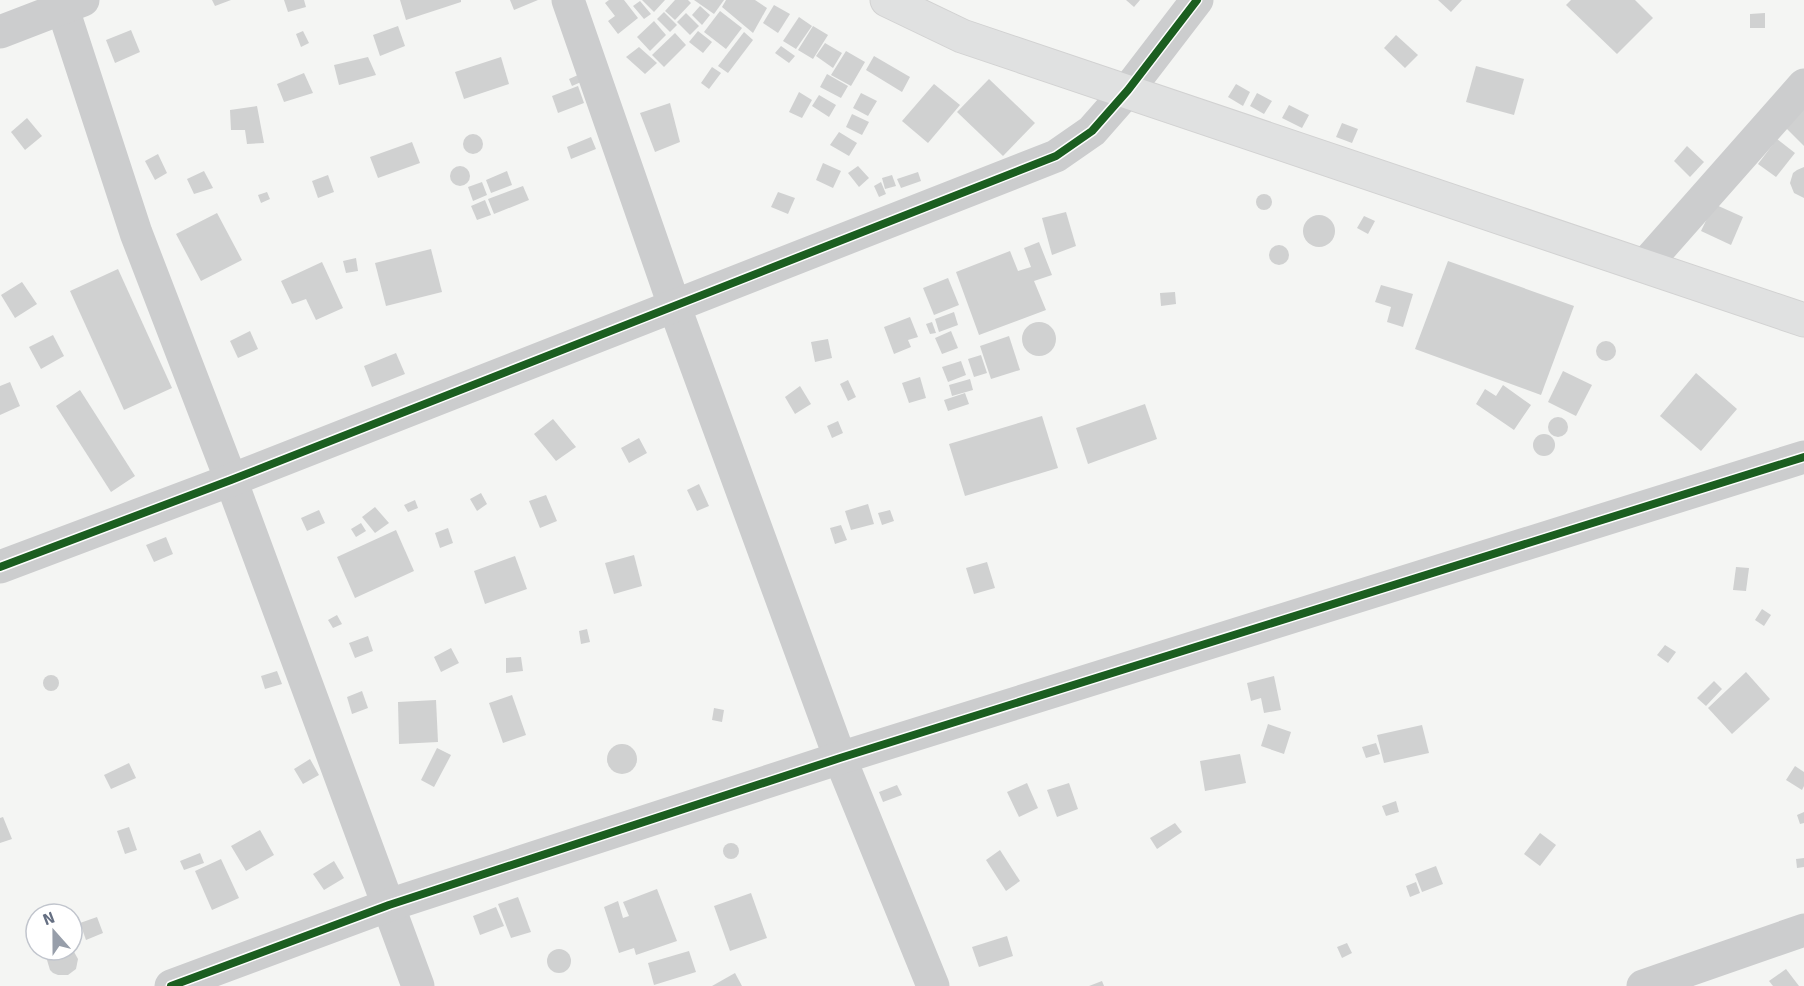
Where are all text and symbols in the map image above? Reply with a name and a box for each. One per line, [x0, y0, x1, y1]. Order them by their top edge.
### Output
north arrow [24, 902, 84, 962]
text: N [40, 908, 58, 930]

